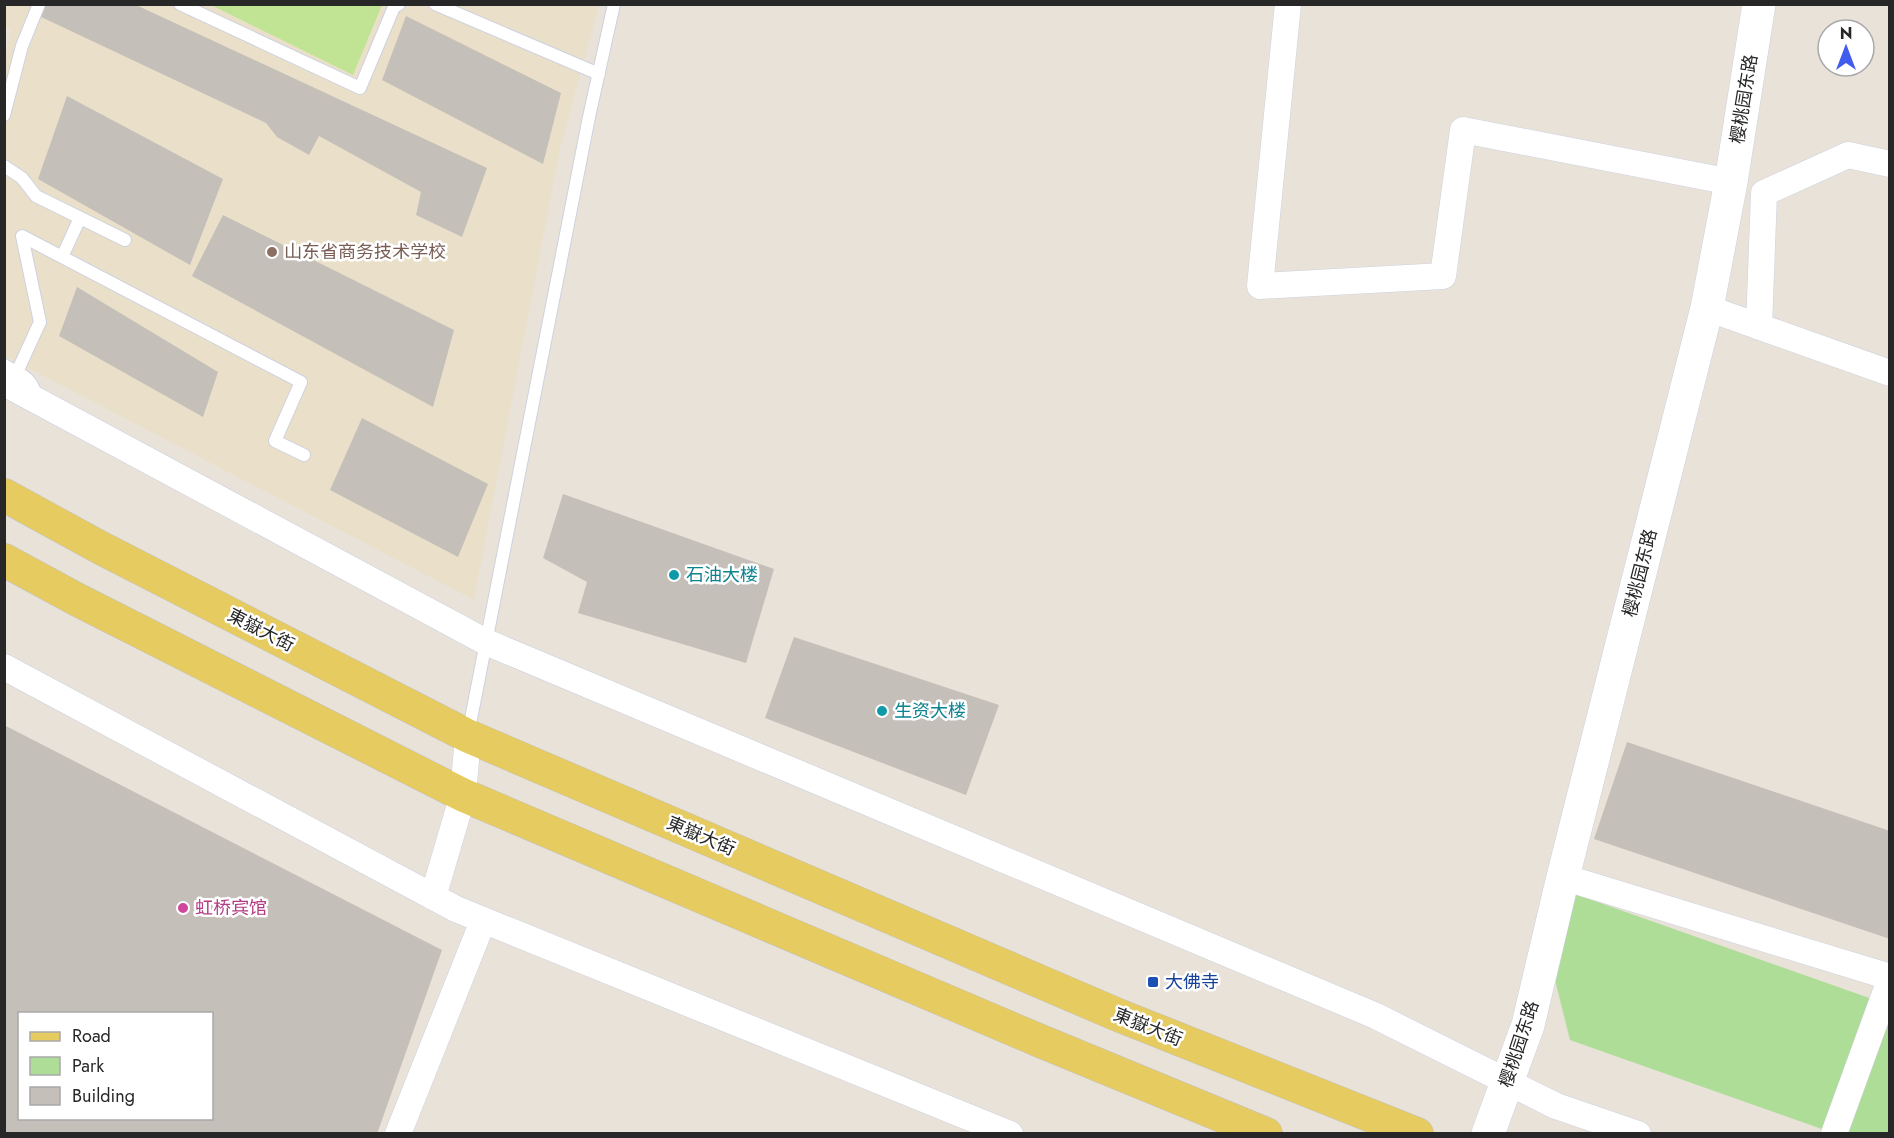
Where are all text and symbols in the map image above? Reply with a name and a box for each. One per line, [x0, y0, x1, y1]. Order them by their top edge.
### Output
north arrow [1816, 18, 1876, 78]
text: N [1840, 22, 1852, 45]
street label: 樱桃园东路 [1724, 53, 1764, 145]
place label: 山东省商务技术学校 [284, 239, 446, 265]
marker: 山东省商务技术学校 [265, 245, 279, 259]
street label: 樱桃园东路 [1616, 526, 1664, 620]
place label: 石油大楼 [686, 562, 758, 588]
marker: 石油大楼 [667, 568, 681, 582]
street label: 東嶽大街 [223, 602, 299, 658]
place label: 生资大楼 [894, 698, 966, 724]
marker: 生资大楼 [875, 704, 889, 718]
street label: 東嶽大街 [663, 810, 739, 862]
place label: 虹桥宾馆 [195, 895, 267, 921]
marker: 虹桥宾馆 [176, 901, 190, 915]
place label: 大佛寺 [1165, 969, 1219, 995]
marker: 大佛寺 [1146, 975, 1160, 989]
street label: 樱桃园东路 [1493, 997, 1545, 1091]
street label: 東嶽大街 [1110, 1001, 1186, 1053]
legend [18, 1012, 213, 1120]
text: Road [72, 1023, 111, 1049]
text: Park [72, 1053, 104, 1079]
text: Building [72, 1083, 135, 1109]

